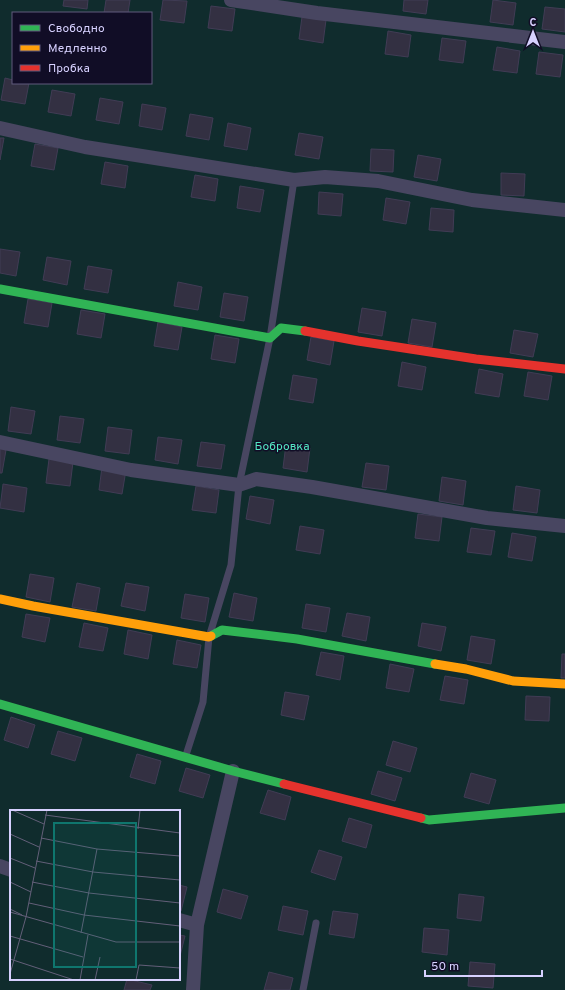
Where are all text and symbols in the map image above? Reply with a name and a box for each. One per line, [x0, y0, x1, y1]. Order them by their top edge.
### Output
legend [12, 12, 152, 84]
north arrow [513, 12, 553, 52]
text: С [529, 16, 537, 30]
text: Свободно [48, 21, 105, 37]
text: Медленно [48, 41, 108, 57]
text: Пробка [48, 61, 90, 77]
park label: Бобровка [254, 439, 310, 455]
inset map [10, 810, 180, 980]
scale bar [425, 952, 542, 978]
text: 50 m [431, 959, 459, 975]

